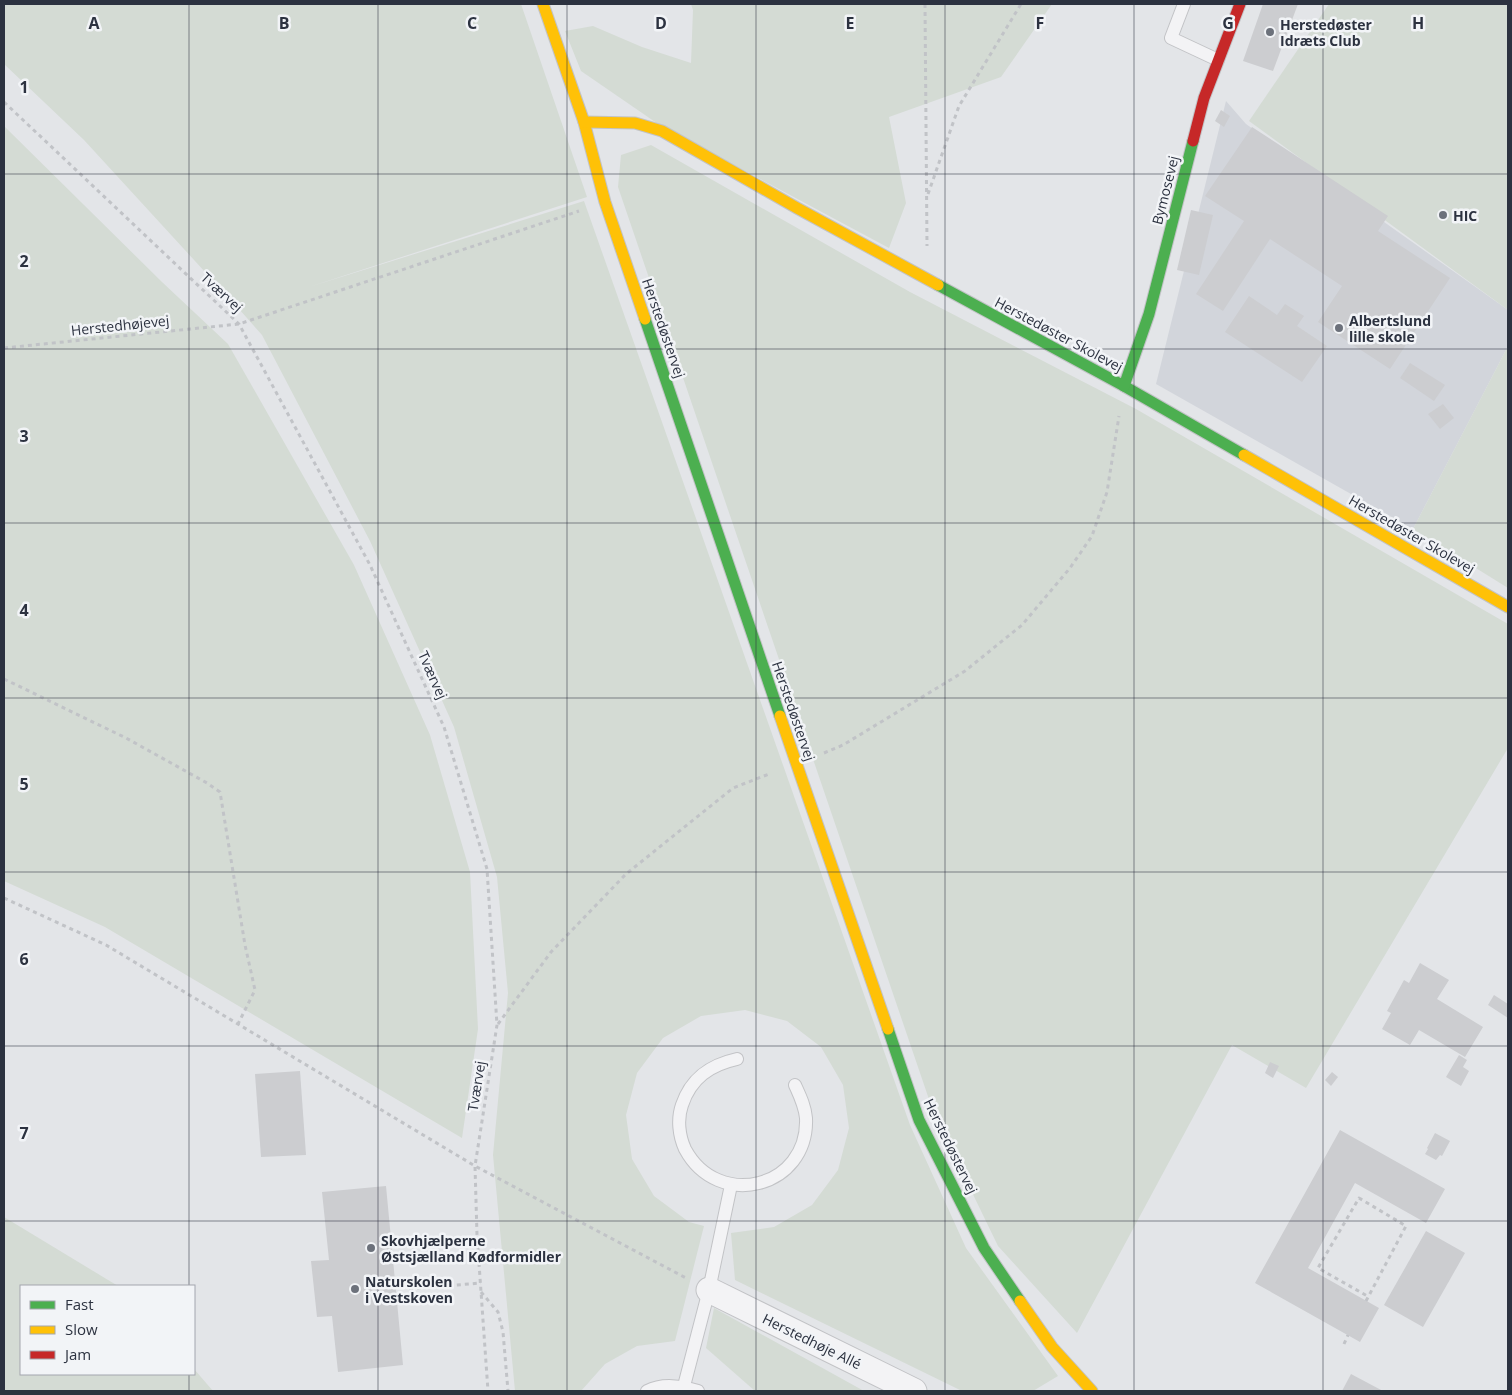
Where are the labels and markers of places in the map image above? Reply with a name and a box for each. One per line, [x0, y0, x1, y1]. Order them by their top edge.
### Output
place label: Herstedøster Idræts Club [1280, 15, 1372, 50]
marker: Herstedøster Idræts Club [1264, 26, 1276, 38]
place label: HIC [1453, 206, 1477, 225]
marker: HIC [1437, 209, 1449, 221]
place label: Albertslund lille skole [1349, 311, 1431, 346]
marker: Albertslund lille skole [1333, 322, 1345, 334]
place label: Skovhjælperne Østsjælland Kødformidler [381, 1231, 562, 1266]
marker: Skovhjælperne Østsjælland Kødformidler [365, 1242, 377, 1254]
place label: Naturskolen i Vestskoven [365, 1272, 453, 1307]
marker: Naturskolen i Vestskoven [349, 1283, 361, 1295]

